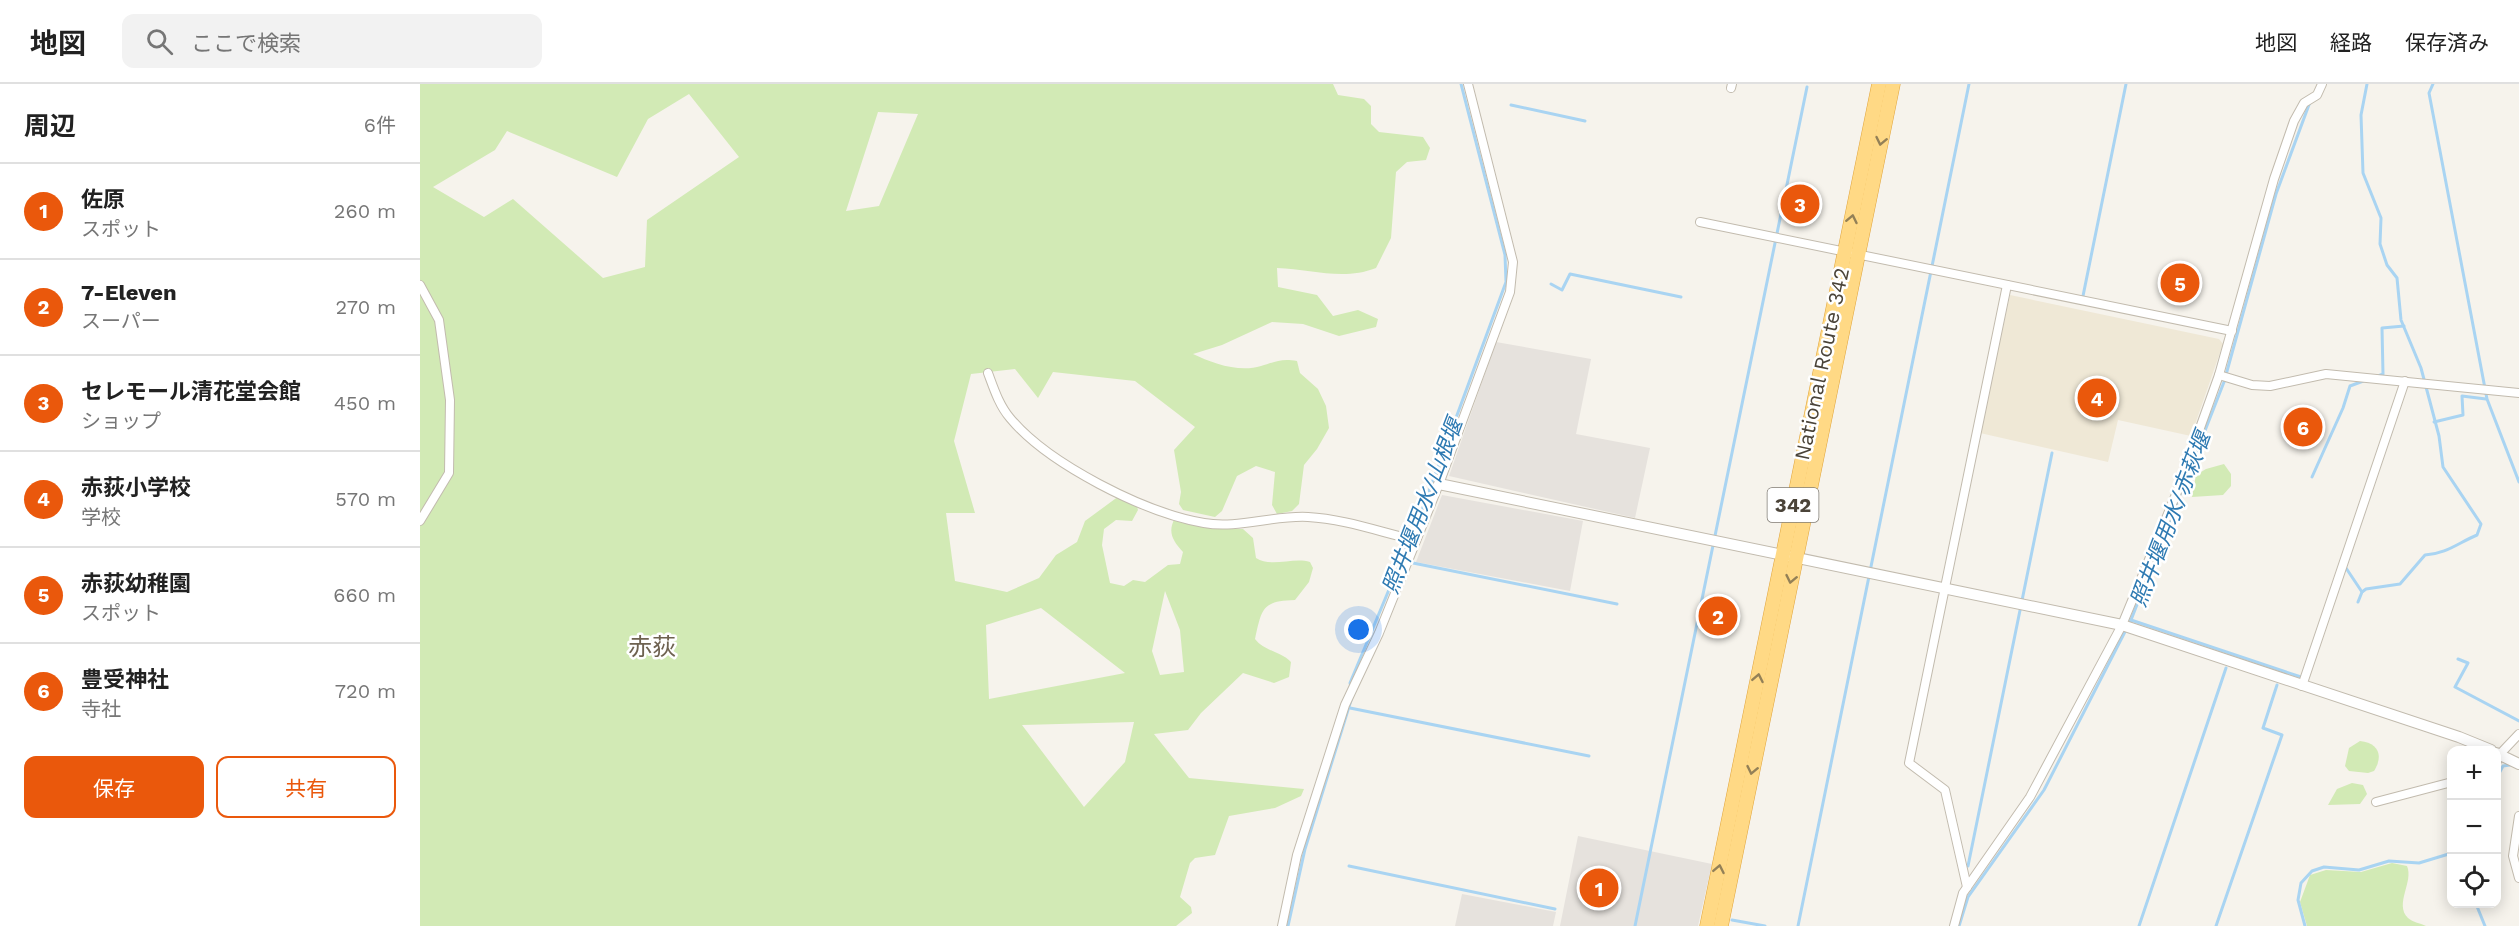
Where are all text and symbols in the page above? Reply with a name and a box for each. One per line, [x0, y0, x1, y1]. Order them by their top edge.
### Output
search box [122, 14, 542, 68]
icon: search [143, 25, 176, 58]
text: 地図 [30, 27, 86, 60]
text: 地図 [2255, 30, 2297, 55]
text: 経路 [2330, 30, 2372, 55]
text: 保存済み [2405, 30, 2489, 55]
text: ここで検索 [191, 31, 301, 56]
text: 周辺 [24, 111, 76, 141]
text: 6件 [364, 113, 396, 137]
one-way arrow [1875, 136, 1888, 146]
pin: 3 [1780, 182, 1820, 226]
text: 佐原 [81, 187, 125, 212]
text: 1 [39, 199, 48, 223]
text: 260 m [334, 199, 396, 223]
one-way arrow [1845, 214, 1858, 224]
text: スポット [81, 217, 161, 241]
pin: 5 [2160, 260, 2200, 306]
street label: National Route 342 [1789, 265, 1854, 462]
text: 7-Eleven [81, 280, 177, 305]
text: 2 [38, 295, 49, 319]
text: 270 m [336, 295, 396, 319]
text: スーパー [81, 309, 161, 333]
pin: 4 [2078, 376, 2116, 420]
text: セレモール清花堂会館 [81, 379, 301, 404]
text: 3 [38, 391, 49, 415]
text: 450 m [334, 391, 396, 415]
pin: 6 [2284, 404, 2322, 450]
text: ショップ [81, 409, 161, 433]
water label: 照井堰用水/山根堰 [1378, 412, 1469, 597]
water label: 照井堰用水/赤萩堰 [2126, 425, 2217, 610]
text: 赤荻小学校 [81, 475, 191, 500]
text: 4 [37, 487, 50, 511]
text: 570 m [335, 487, 396, 511]
road number: 342 [1768, 488, 1818, 522]
text: 学校 [81, 505, 121, 529]
text: 赤荻幼稚園 [81, 571, 191, 596]
one-way arrow [1786, 574, 1799, 584]
text: 5 [38, 583, 49, 607]
text: 660 m [333, 583, 396, 607]
pin: 2 [1698, 594, 1738, 638]
text: スポット [81, 601, 161, 625]
your location [1344, 615, 1373, 644]
district label: 赤荻 [628, 633, 676, 661]
text: 豊受神社 [81, 667, 169, 692]
one-way arrow [1751, 673, 1764, 683]
text: 6 [37, 679, 50, 703]
text: 720 m [335, 679, 396, 703]
text: 寺社 [81, 697, 121, 721]
map controls [2447, 746, 2501, 908]
button: + [2447, 746, 2501, 800]
button: 保存 [24, 756, 204, 818]
button: 共有 [216, 756, 396, 818]
one-way arrow [1747, 765, 1760, 775]
button: − [2447, 800, 2501, 854]
button: locate [2447, 854, 2501, 908]
one-way arrow [1712, 864, 1725, 874]
pin: 1 [1580, 866, 1618, 910]

